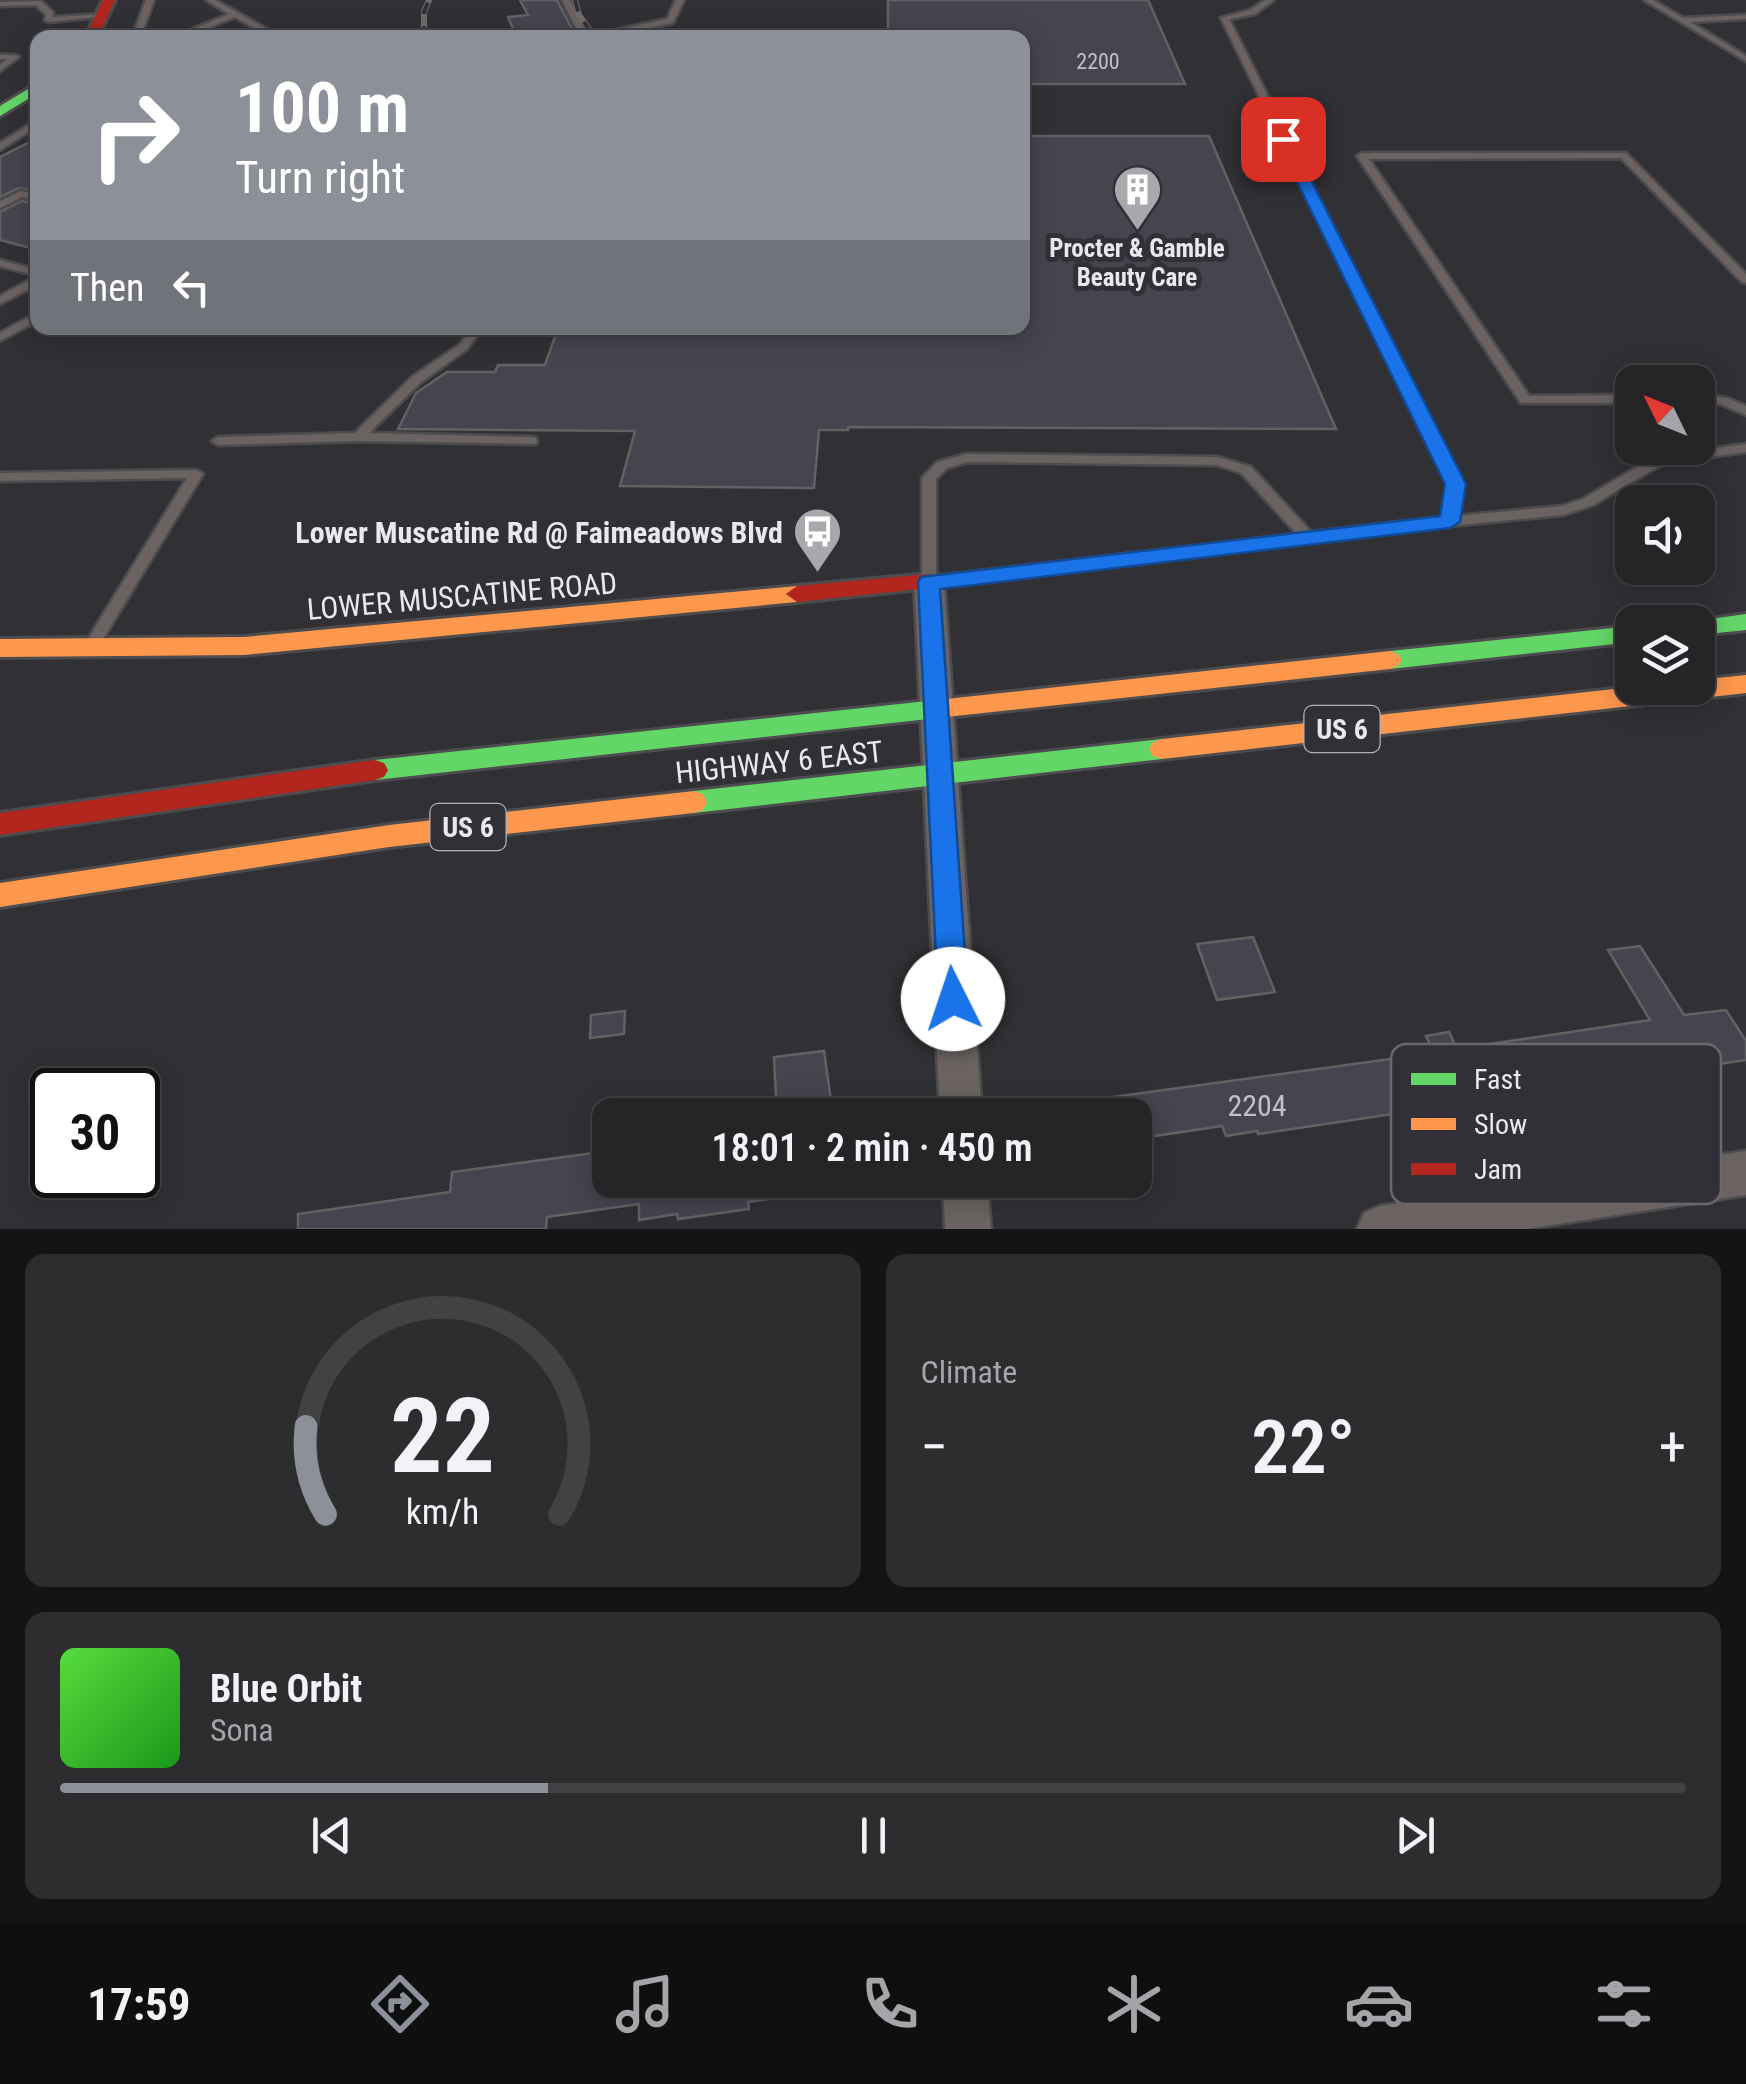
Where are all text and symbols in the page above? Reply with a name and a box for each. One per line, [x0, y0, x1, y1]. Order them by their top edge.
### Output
house number: 2200 [1076, 49, 1120, 74]
text: 100 m [235, 67, 409, 149]
icon: right [70, 70, 200, 200]
pin [1241, 97, 1326, 182]
icon: arrive [1256, 112, 1311, 167]
text: Turn right [235, 151, 405, 204]
building icon: Procter & Gamble Beauty Care [1111, 164, 1163, 232]
place label: Procter & Gamble Beauty Care [1049, 234, 1225, 292]
icon: left [164, 260, 219, 315]
text: Then [70, 266, 144, 310]
north arrow [1615, 365, 1715, 465]
map controls [1615, 365, 1715, 705]
button: sound [1615, 485, 1715, 585]
bus stop icon: Lower Muscatine Rd @ Faimeadows Blvd [792, 506, 844, 574]
place label: Lower Muscatine Rd @ Faimeadows Blvd [295, 515, 783, 550]
street label: LOWER MUSCATINE ROAD [306, 565, 618, 627]
button: layers [1615, 605, 1715, 705]
road number: US 6 [1304, 706, 1380, 752]
street label: HIGHWAY 6 EAST [674, 734, 884, 790]
road number: US 6 [430, 804, 506, 850]
position arrow [901, 947, 1005, 1051]
legend [1391, 1044, 1721, 1204]
text: Fast [1474, 1063, 1521, 1096]
speed limit sign: 30 [30, 1068, 160, 1198]
house number: 2204 [1227, 1088, 1287, 1123]
text: Slow [1474, 1108, 1527, 1141]
text: 18:01 · 2 min · 450 m [712, 1126, 1032, 1170]
text: Jam [1474, 1153, 1522, 1186]
text: Climate [921, 1353, 1017, 1391]
text: 22 [390, 1376, 495, 1497]
text: 22° [1251, 1403, 1356, 1491]
text: − [921, 1415, 948, 1479]
text: + [1659, 1415, 1686, 1479]
text: km/h [406, 1491, 480, 1533]
text: Blue Orbit [210, 1667, 362, 1711]
text: Sona [210, 1711, 273, 1749]
icon: previous [304, 1808, 359, 1863]
icon: pause [846, 1808, 901, 1863]
icon: next [1388, 1808, 1443, 1863]
icon: directions [365, 1969, 435, 2039]
icon: music [610, 1969, 680, 2039]
icon: phone [855, 1969, 925, 2039]
icon: climate [1099, 1969, 1169, 2039]
icon: car [1344, 1969, 1414, 2039]
icon: filters [1589, 1969, 1659, 2039]
text: 17:59 [87, 1978, 191, 2031]

